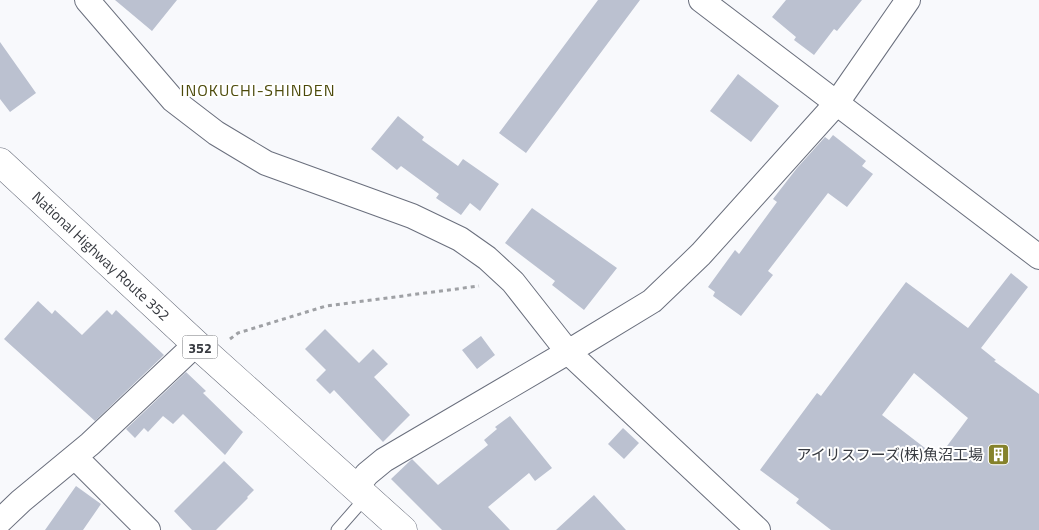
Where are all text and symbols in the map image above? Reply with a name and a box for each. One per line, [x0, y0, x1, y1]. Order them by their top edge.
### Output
district label: INOKUCHI-SHINDEN [181, 78, 335, 102]
street label: National Highway Route 352 [27, 186, 175, 326]
road number: 352 [182, 336, 218, 358]
building icon: アイリスフーズ(株)魚沼工場 [987, 442, 1011, 466]
place label: アイリスフーズ(株)魚沼工場 [797, 443, 983, 466]

